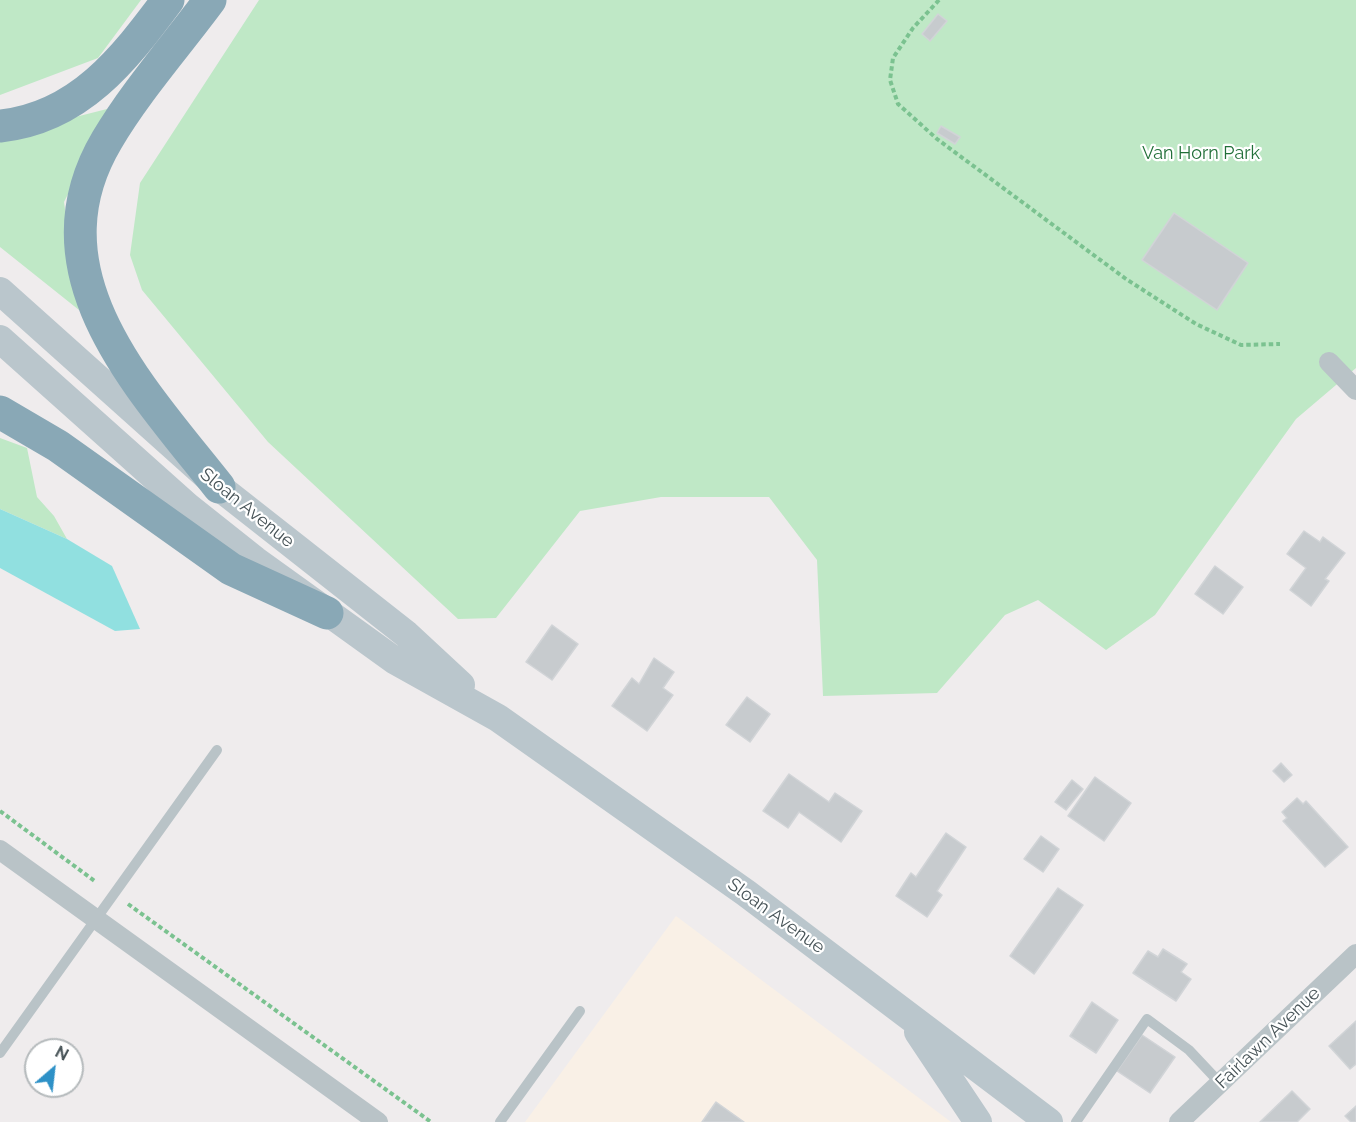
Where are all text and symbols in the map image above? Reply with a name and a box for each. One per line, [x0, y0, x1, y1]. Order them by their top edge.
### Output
park label: Van Horn Park [1142, 143, 1260, 165]
street label: Sloan Avenue [196, 464, 298, 552]
street label: Sloan Avenue [723, 874, 829, 958]
street label: Fairlawn Avenue [1211, 983, 1325, 1093]
north arrow [24, 1038, 84, 1098]
text: N [52, 1042, 72, 1065]

